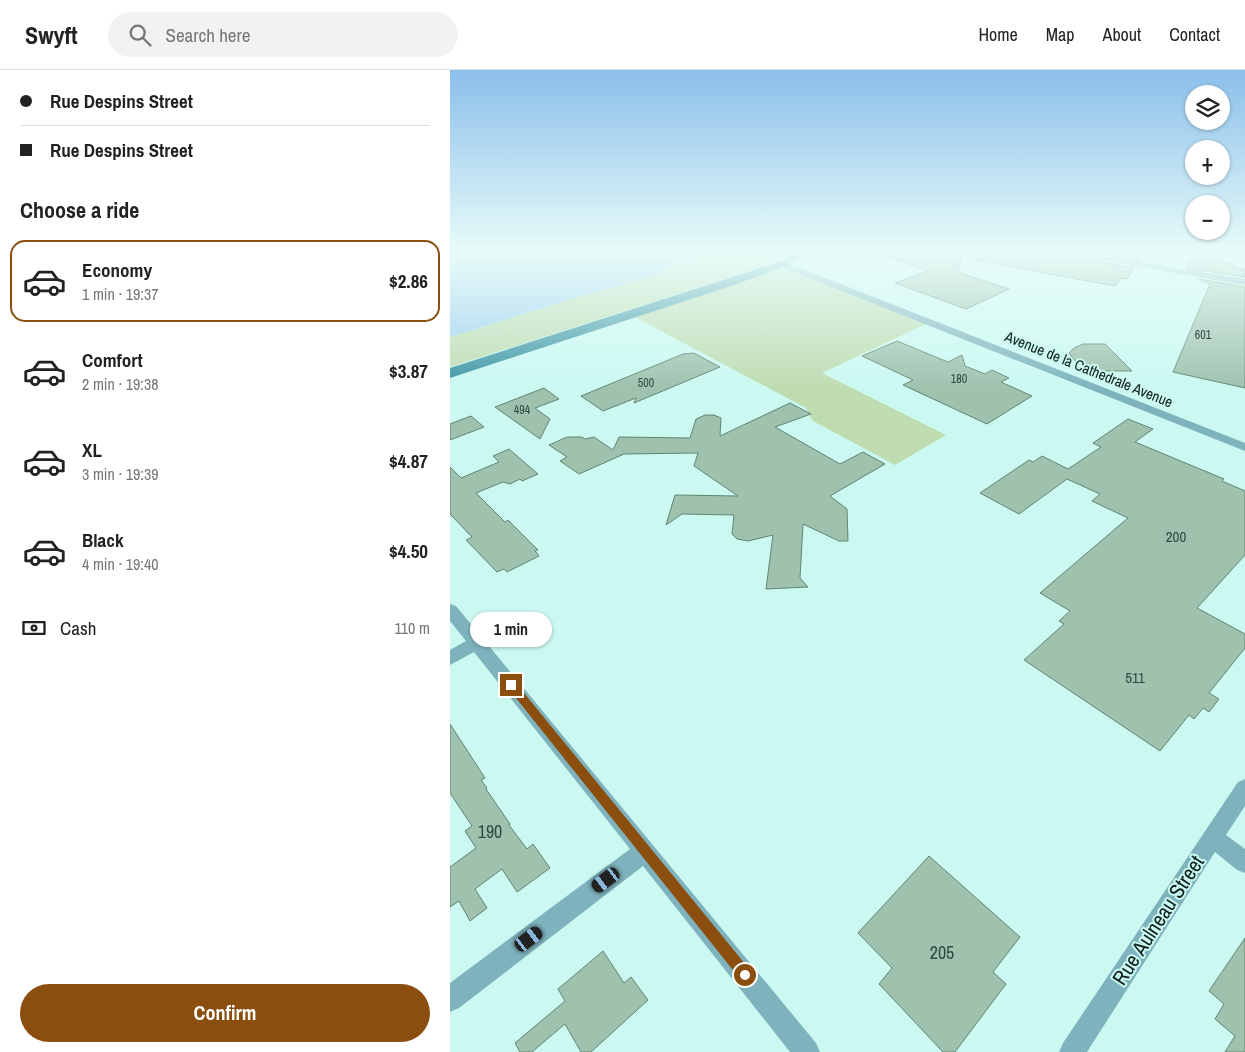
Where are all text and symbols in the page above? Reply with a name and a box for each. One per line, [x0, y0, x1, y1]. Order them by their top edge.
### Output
search box [108, 12, 458, 57]
text: Swyft [25, 19, 78, 51]
icon: search [126, 21, 154, 49]
text: Search here [166, 22, 250, 48]
text: Home [978, 22, 1018, 47]
text: Map [1046, 22, 1075, 47]
text: About [1103, 22, 1141, 47]
text: Contact [1169, 22, 1220, 47]
map controls [1185, 85, 1230, 240]
button: layers [1185, 85, 1230, 130]
text: Rue Despins Street [50, 88, 193, 114]
text: Rue Despins Street [50, 137, 193, 163]
button: + [1185, 140, 1230, 185]
text: Choose a ride [20, 195, 139, 225]
button: − [1185, 195, 1230, 240]
text: Economy [82, 257, 152, 283]
icon: car [22, 259, 67, 304]
text: $2.86 [389, 268, 428, 294]
text: 1 min · 19:37 [82, 283, 159, 305]
street label: Avenue de la Cathedrale Avenue [1001, 325, 1176, 412]
house number: 601 [1195, 327, 1212, 343]
text: Comfort [82, 347, 143, 373]
icon: car [22, 349, 67, 394]
text: $3.87 [389, 358, 428, 384]
house number: 180 [951, 371, 967, 387]
text: 2 min · 19:38 [82, 373, 159, 395]
house number: 500 [638, 375, 654, 391]
house number: 494 [514, 402, 531, 418]
text: XL [82, 437, 102, 463]
icon: car [22, 439, 67, 484]
text: $4.87 [389, 448, 428, 474]
text: 3 min · 19:39 [82, 463, 159, 485]
house number: 200 [1166, 526, 1186, 547]
text: Black [82, 527, 124, 553]
icon: car [22, 529, 67, 574]
text: $4.50 [389, 538, 428, 564]
text: 4 min · 19:40 [82, 553, 159, 575]
callout: 1 min [470, 612, 552, 648]
icon: cash [20, 614, 48, 642]
text: Cash [60, 615, 96, 641]
text: 110 m [394, 617, 430, 639]
text: 1 min [494, 618, 528, 640]
house number: 511 [1125, 667, 1145, 688]
route end [500, 674, 522, 696]
house number: 190 [478, 819, 502, 844]
street label: Rue Aulneau Street [1105, 849, 1211, 991]
car [589, 865, 622, 895]
car [512, 924, 545, 954]
house number: 205 [930, 940, 954, 965]
route start [734, 964, 756, 986]
button: Confirm [20, 984, 430, 1042]

